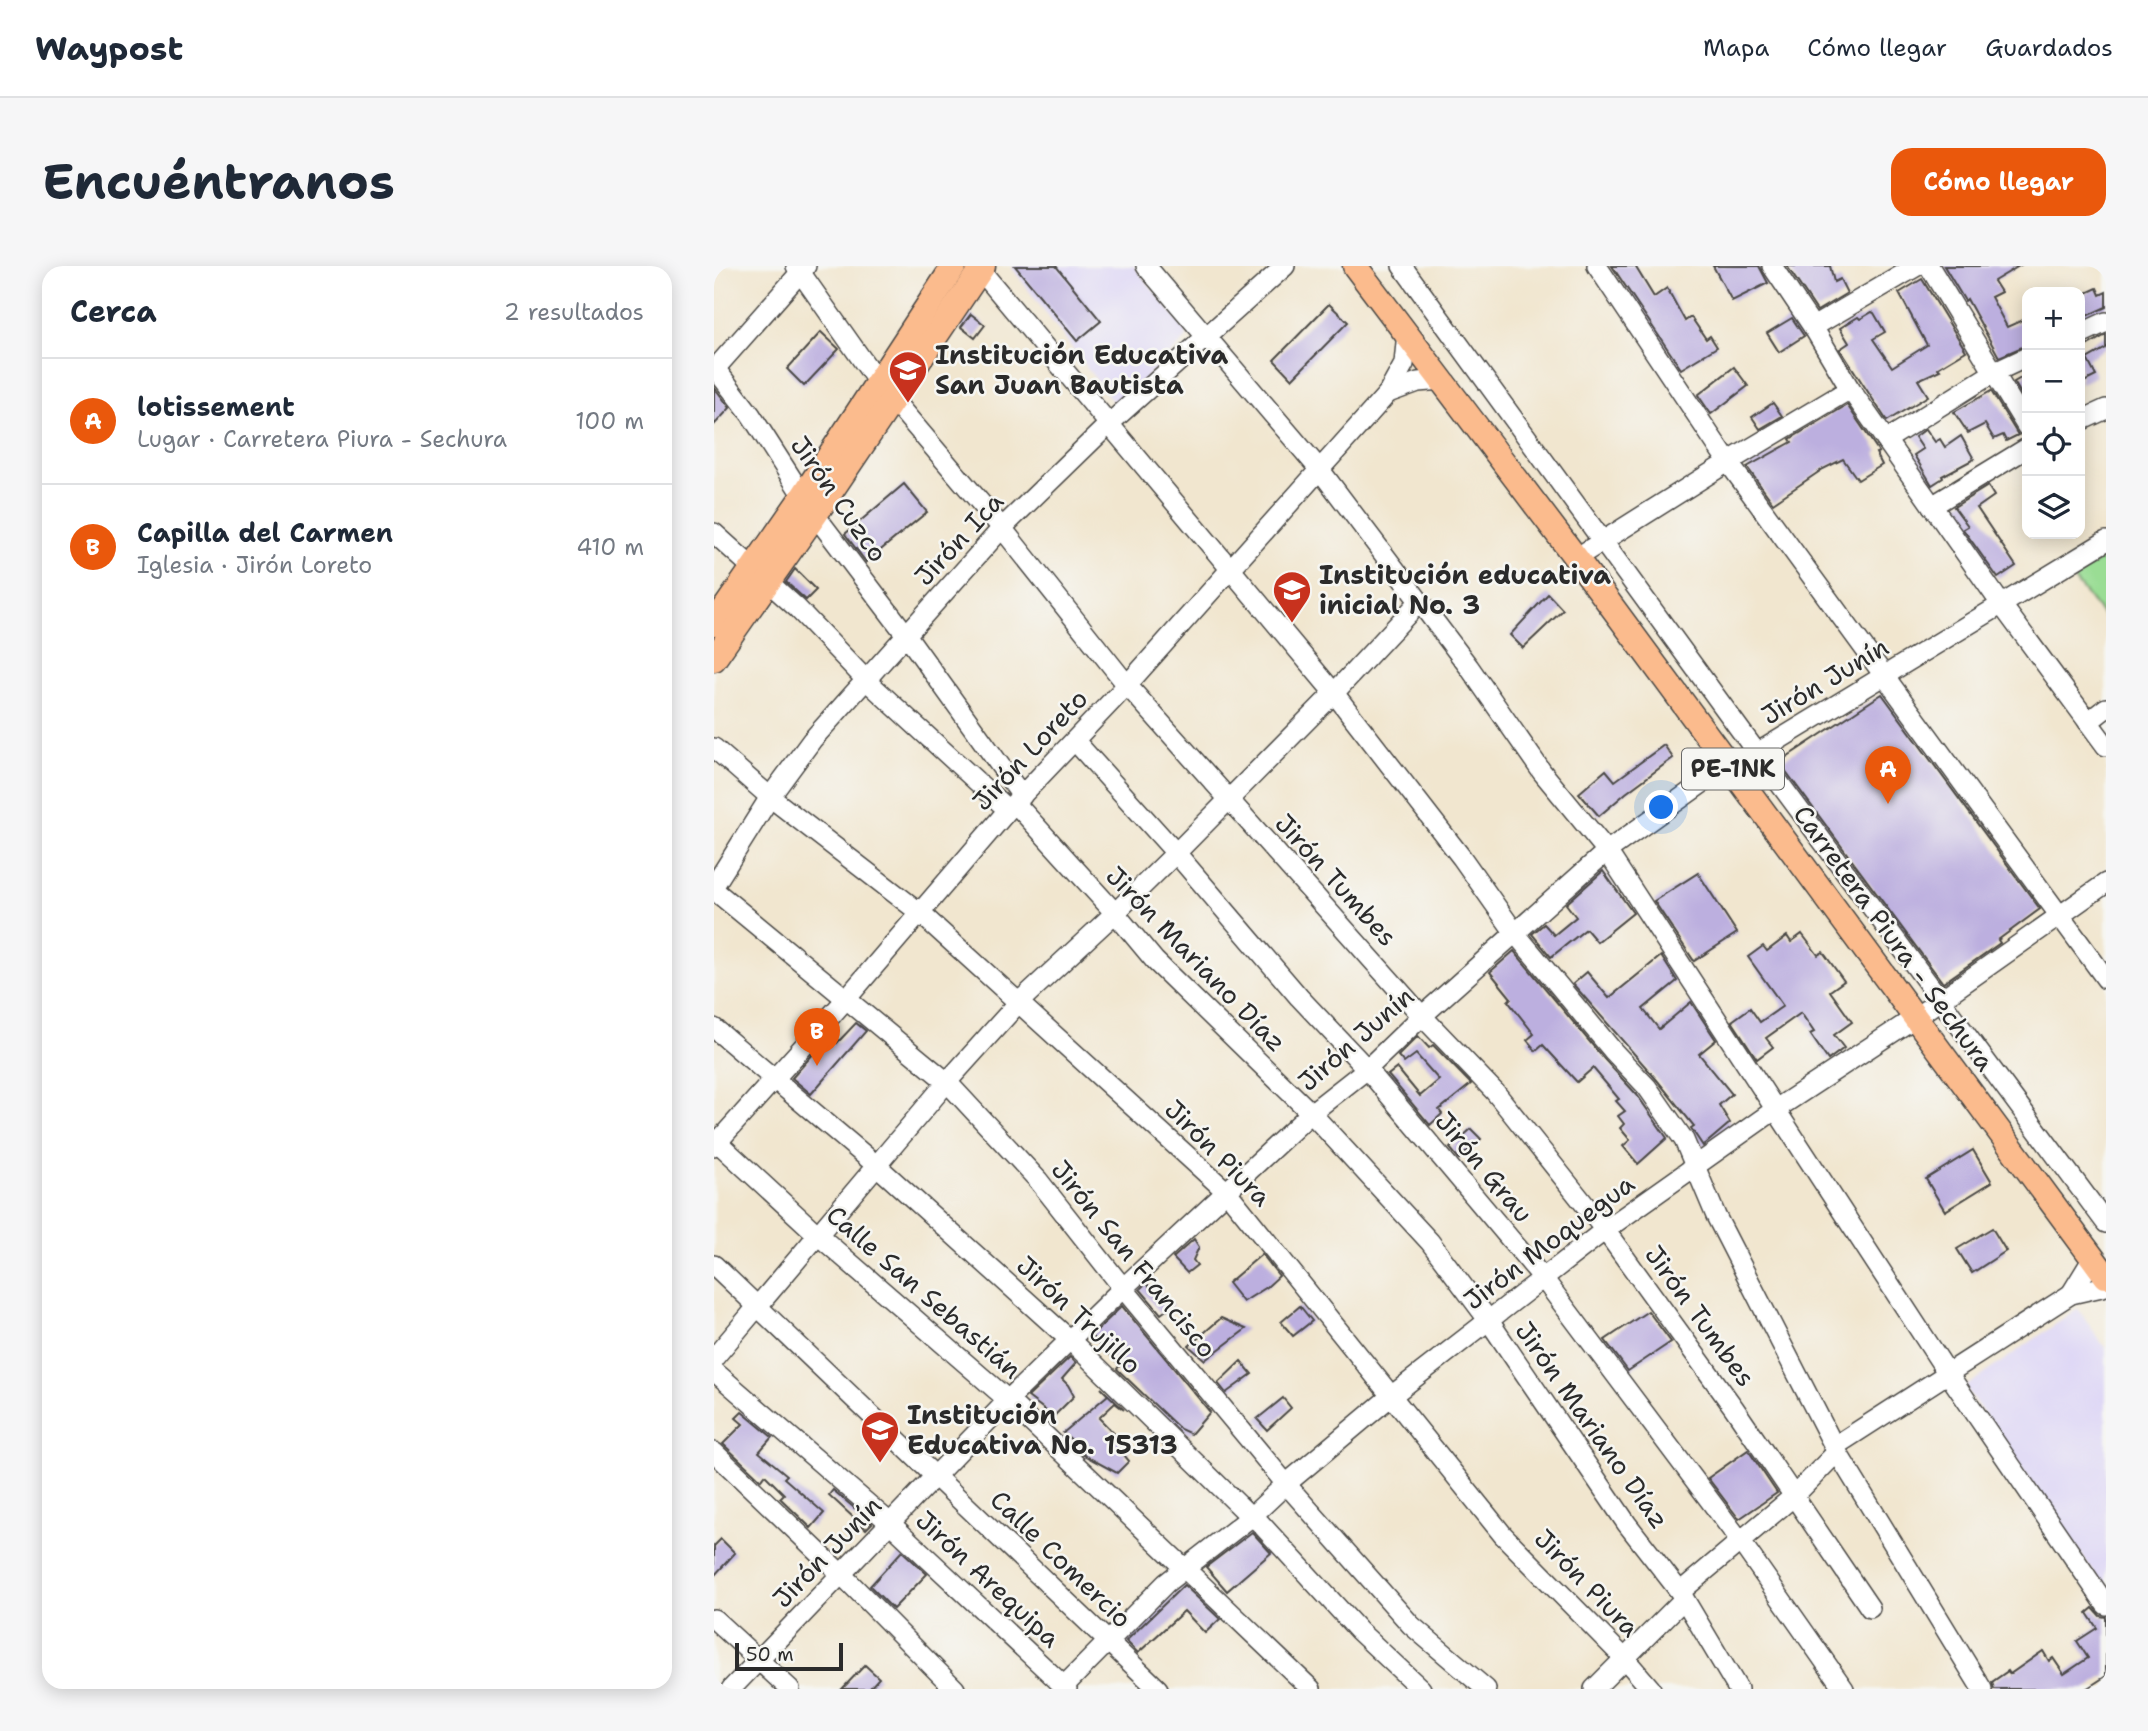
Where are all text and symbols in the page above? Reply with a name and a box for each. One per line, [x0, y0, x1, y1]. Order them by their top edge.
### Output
text: Waypost [35, 26, 183, 71]
text: Mapa [1703, 32, 1769, 64]
text: Cómo llegar [1807, 32, 1947, 64]
text: Guardados [1985, 32, 2113, 64]
button: Cómo llegar [1891, 148, 2106, 216]
text: Encuéntranos [42, 149, 395, 215]
map controls [2022, 287, 2085, 539]
button: + [2022, 287, 2085, 350]
text: Cerca [70, 291, 157, 332]
text: 2 resultados [504, 297, 644, 327]
place label: Institución Educativa San Juan Bautista [935, 337, 1229, 402]
school or university icon: Institución Educativa San Juan Bautista [887, 349, 929, 404]
button: − [2022, 350, 2085, 413]
text: lotissement [137, 389, 295, 424]
text: A [84, 406, 102, 436]
text: 100 m [575, 406, 644, 436]
button: locate [2022, 413, 2085, 476]
text: Lugar · Carretera Piura - Sechura [137, 424, 507, 454]
street label: Jirón Cuzco [783, 429, 896, 569]
button: layers [2022, 476, 2085, 539]
street label: Jirón Ica [906, 484, 1011, 593]
text: Capilla del Carmen [137, 515, 393, 550]
text: B [86, 532, 100, 562]
text: 410 m [576, 532, 644, 562]
text: Iglesia · Jirón Loreto [137, 550, 372, 580]
place label: Institución educativa inicial No. 3 [1319, 557, 1611, 622]
school or university icon: Institución educativa inicial No. 3 [1271, 569, 1313, 624]
street label: Jirón Junín [1755, 629, 1895, 732]
street label: Jirón Loreto [964, 681, 1095, 818]
pin: A [1865, 746, 1911, 804]
road number: PE-1NK [1682, 748, 1784, 790]
your location [1644, 790, 1678, 824]
street label: Carretera Piura - Sechura [1786, 798, 2003, 1078]
street label: Jirón Tumbes [1268, 806, 1405, 953]
street label: Jirón Mariano Díaz [1099, 858, 1294, 1059]
street label: Jirón Junín [1290, 979, 1421, 1099]
pin: B [794, 1008, 840, 1066]
street label: Jirón Piura [1157, 1092, 1279, 1214]
street label: Jirón Grau [1428, 1104, 1541, 1230]
street label: Jirón San Francisco [1044, 1153, 1225, 1365]
street label: Jirón Moquegua [1456, 1166, 1641, 1317]
street label: Calle San Sebastián [819, 1197, 1029, 1386]
street label: Jirón Tumbes [1637, 1238, 1764, 1393]
street label: Jirón Trujillo [1009, 1248, 1149, 1382]
street label: Jirón Mariano Díaz [1508, 1314, 1677, 1535]
place label: Institución Educativa No. 15313 [907, 1397, 1178, 1462]
school or university icon: Institución Educativa No. 15313 [859, 1409, 901, 1464]
street label: Calle Comercio [983, 1482, 1140, 1635]
street label: Jirón Junín [765, 1488, 889, 1615]
street label: Jirón Arequipa [908, 1502, 1068, 1655]
street label: Jirón Piura [1527, 1521, 1648, 1644]
scale bar [735, 1640, 844, 1672]
text: 50 m [746, 1642, 794, 1667]

